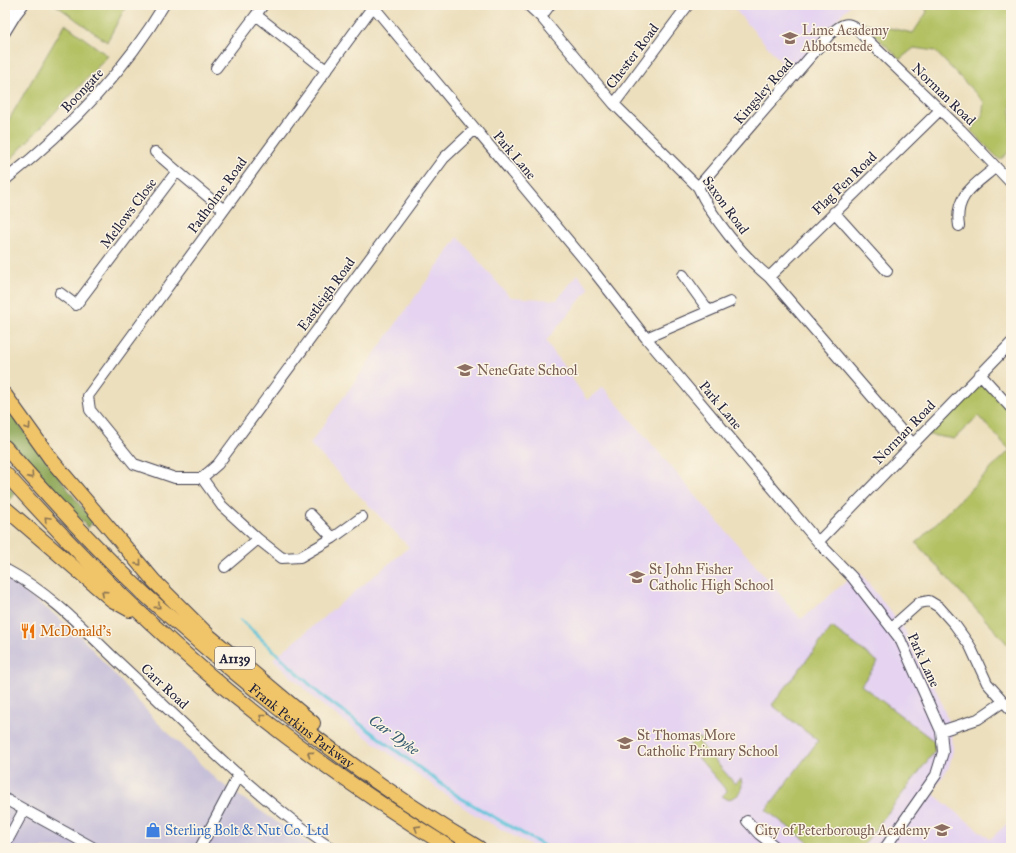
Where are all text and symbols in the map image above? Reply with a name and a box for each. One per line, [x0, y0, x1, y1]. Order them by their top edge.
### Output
street label: Chester Road [602, 20, 662, 92]
place label: Lime Academy Abbotsmede [801, 22, 889, 55]
school or university icon: Lime Academy Abbotsmede [781, 29, 799, 47]
street label: Kingsley Road [730, 55, 797, 128]
street label: Norman Road [908, 60, 979, 129]
street label: Boongate [58, 65, 107, 116]
street label: Park Lane [489, 128, 540, 183]
street label: Flag Fen Road [808, 148, 880, 218]
street label: Padholme Road [184, 154, 251, 237]
street label: Saxon Road [699, 173, 752, 238]
street label: Mellows Close [97, 175, 160, 252]
street label: Eastleigh Road [294, 254, 359, 334]
school or university icon: NeneGate School [456, 361, 474, 379]
place label: NeneGate School [477, 362, 578, 379]
street label: Park Lane [695, 378, 746, 433]
street label: Norman Road [870, 397, 939, 468]
one-way arrow [23, 422, 30, 429]
one-way arrow [26, 471, 33, 479]
one-way arrow [44, 516, 52, 524]
one-way arrow [134, 558, 141, 565]
place label: St John Fisher Catholic High School [649, 561, 774, 594]
school or university icon: St John Fisher Catholic High School [628, 568, 646, 586]
one-way arrow [102, 591, 109, 598]
one-way arrow [153, 601, 161, 608]
restaurant icon: McDonald's [19, 622, 37, 640]
place label: McDonald's [40, 623, 111, 640]
street label: Park Lane [904, 630, 944, 690]
road number: A1139 [215, 647, 255, 669]
street label: Carr Road [137, 660, 192, 713]
street label: Frank Perkins Parkway [245, 680, 358, 773]
water label: Car Dyke [366, 711, 423, 759]
one-way arrow [259, 714, 266, 721]
place label: St Thomas More Catholic Primary School [637, 727, 778, 760]
school or university icon: St Thomas More Catholic Primary School [616, 734, 634, 752]
one-way arrow [307, 752, 314, 759]
shop icon: Sterling Bolt & Nut Co. Ltd [144, 821, 162, 839]
school or university icon: City of Peterborough Academy [933, 821, 951, 839]
place label: Sterling Bolt & Nut Co. Ltd [165, 822, 329, 839]
place label: City of Peterborough Academy [755, 822, 930, 839]
one-way arrow [414, 825, 421, 832]

